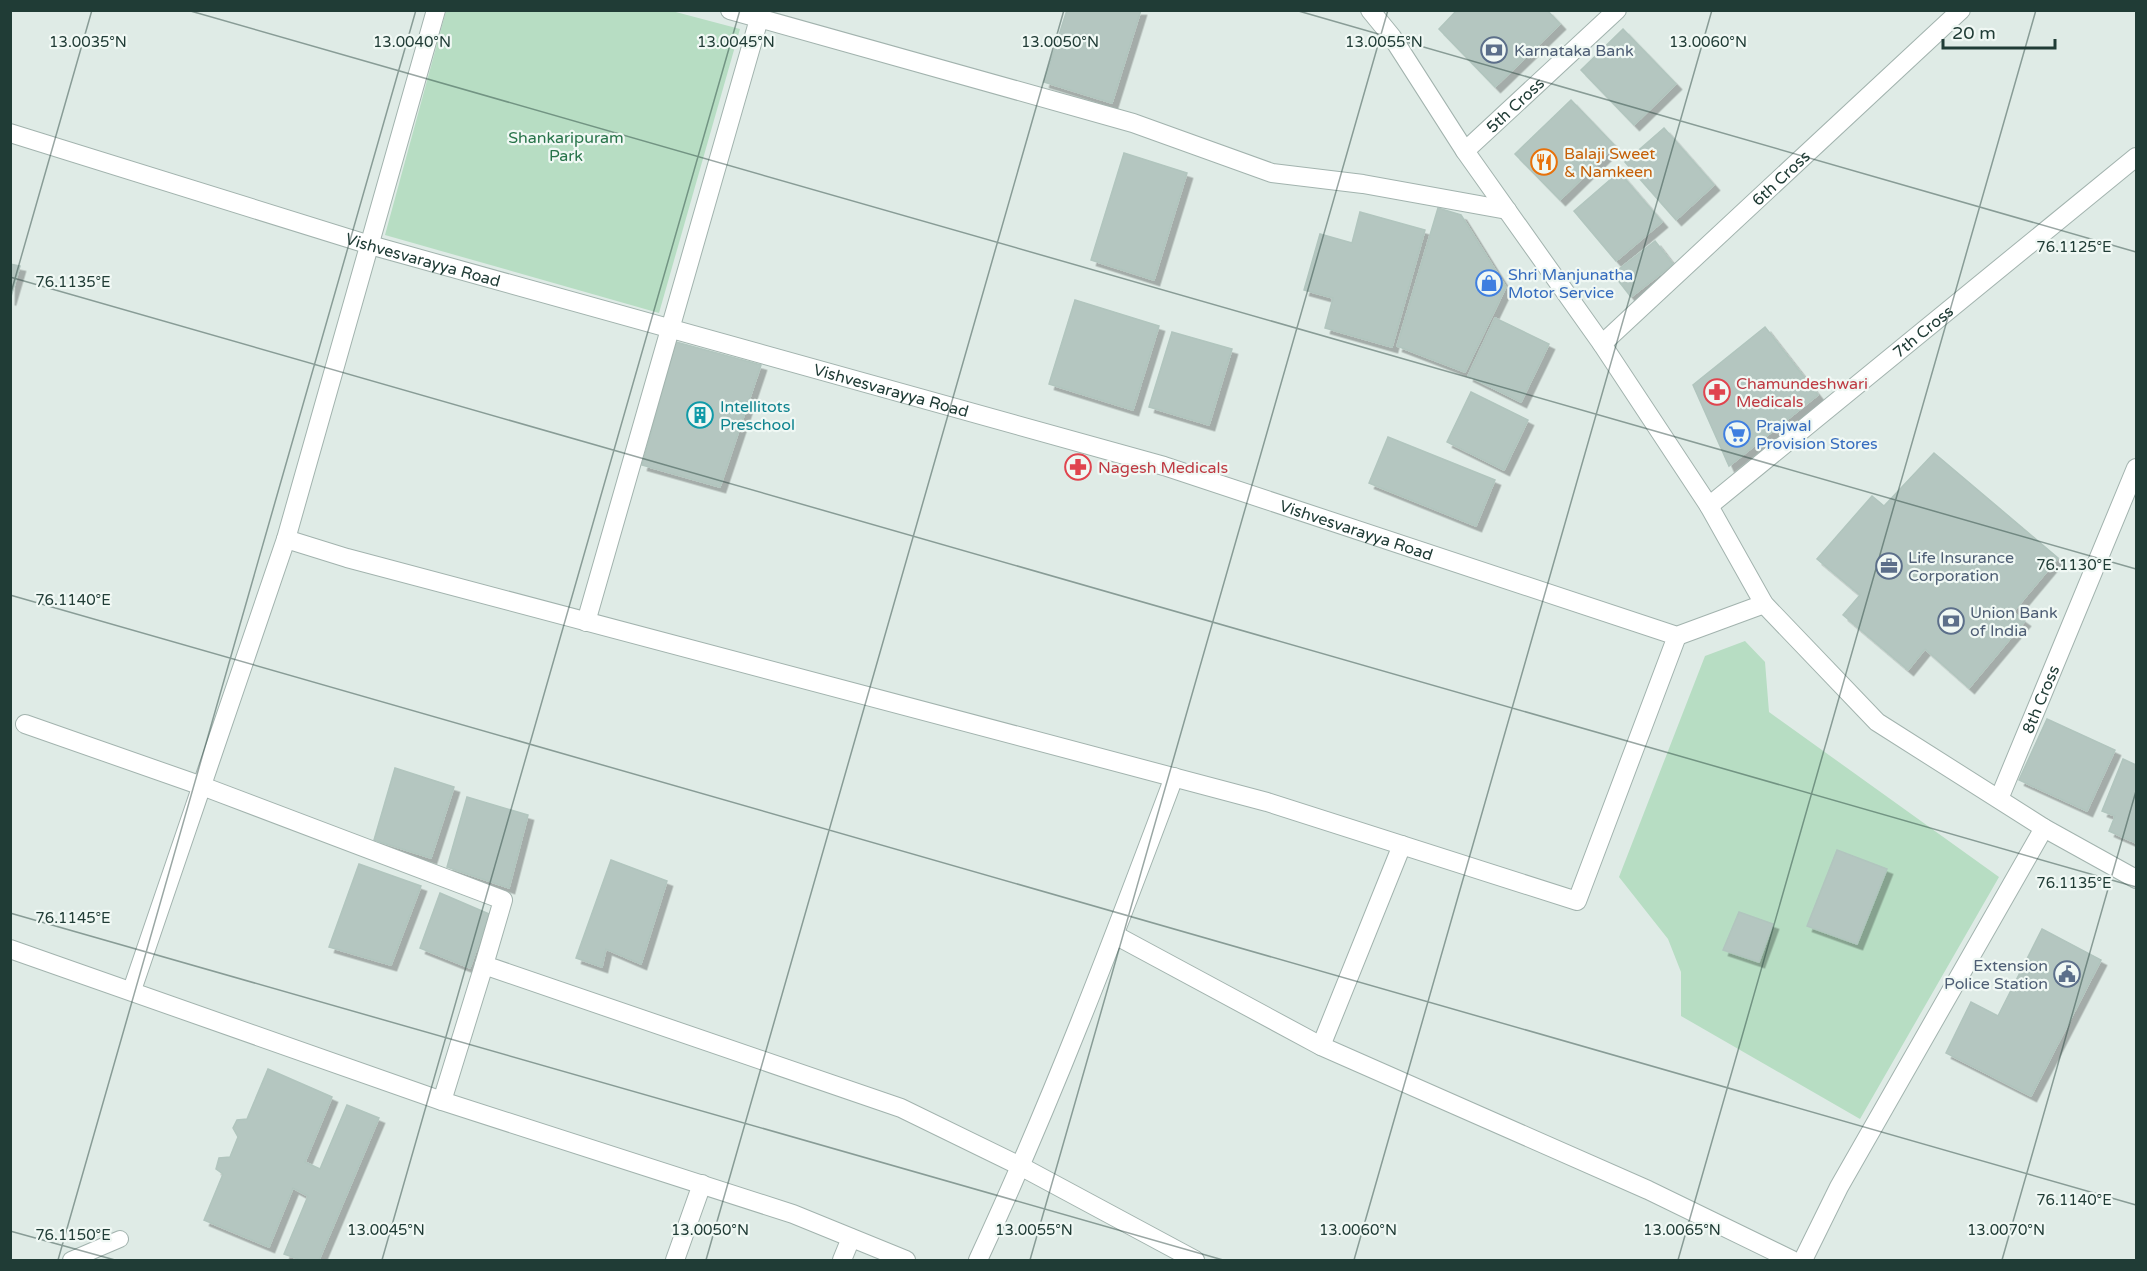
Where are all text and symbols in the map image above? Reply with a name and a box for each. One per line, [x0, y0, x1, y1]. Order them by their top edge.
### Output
scale bar [1943, 12, 2056, 50]
text: 20 m [1952, 22, 1996, 44]
text: 13.0035°N [49, 33, 127, 51]
text: 13.0040°N [373, 33, 451, 51]
text: 13.0045°N [697, 33, 775, 51]
text: 13.0050°N [1021, 33, 1099, 51]
text: 13.0055°N [1345, 33, 1423, 51]
text: 13.0060°N [1669, 33, 1747, 51]
bank icon: Karnataka Bank [1479, 35, 1509, 65]
place label: Karnataka Bank [1514, 41, 1634, 61]
street label: 5th Cross [1482, 74, 1549, 137]
park label: Shankaripuram Park [508, 128, 624, 166]
place label: Balaji Sweet & Namkeen [1564, 144, 1655, 182]
restaurant icon: Balaji Sweet & Namkeen [1529, 147, 1559, 177]
street label: 6th Cross [1748, 147, 1815, 210]
street label: Vishvesvarayya Road [343, 229, 503, 292]
text: 76.1125°E [2036, 238, 2112, 256]
place label: Shri Manjunatha Motor Service [1508, 265, 1633, 303]
shop icon: Shri Manjunatha Motor Service [1474, 268, 1504, 298]
text: 76.1135°E [35, 273, 111, 291]
street label: 7th Cross [1889, 302, 1958, 363]
street label: Vishvesvarayya Road [811, 360, 971, 422]
place label: Chamundeshwari Medicals [1736, 374, 1868, 412]
pharmacy icon: Chamundeshwari Medicals [1702, 377, 1732, 407]
place label: Intellitots Preschool [720, 397, 795, 435]
building icon: Intellitots Preschool [685, 400, 715, 430]
place label: Prajwal Provision Stores [1756, 416, 1878, 454]
supermarket icon: Prajwal Provision Stores [1722, 419, 1752, 449]
pharmacy icon: Nagesh Medicals [1063, 452, 1093, 482]
place label: Nagesh Medicals [1098, 458, 1228, 478]
street label: Vishvesvarayya Road [1277, 496, 1435, 565]
place label: Life Insurance Corporation [1908, 548, 2014, 586]
office icon: Life Insurance Corporation [1874, 551, 1904, 581]
text: 76.1130°E [2036, 556, 2112, 574]
text: 76.1140°E [35, 591, 111, 609]
place label: Union Bank of India [1970, 603, 2058, 641]
bank icon: Union Bank of India [1936, 606, 1966, 636]
street label: 8th Cross [2018, 662, 2064, 737]
text: 76.1135°E [2036, 874, 2112, 892]
text: 76.1145°E [35, 909, 111, 927]
place label: Extension Police Station [1944, 956, 2048, 994]
public building icon: Extension Police Station [2052, 959, 2082, 989]
text: 76.1140°E [2036, 1191, 2112, 1209]
text: 13.0045°N [347, 1221, 425, 1239]
text: 13.0050°N [671, 1221, 749, 1239]
text: 13.0055°N [995, 1221, 1073, 1239]
text: 13.0060°N [1319, 1221, 1397, 1239]
text: 13.0065°N [1643, 1221, 1721, 1239]
text: 13.0070°N [1967, 1221, 2045, 1239]
text: 76.1150°E [35, 1226, 111, 1244]

